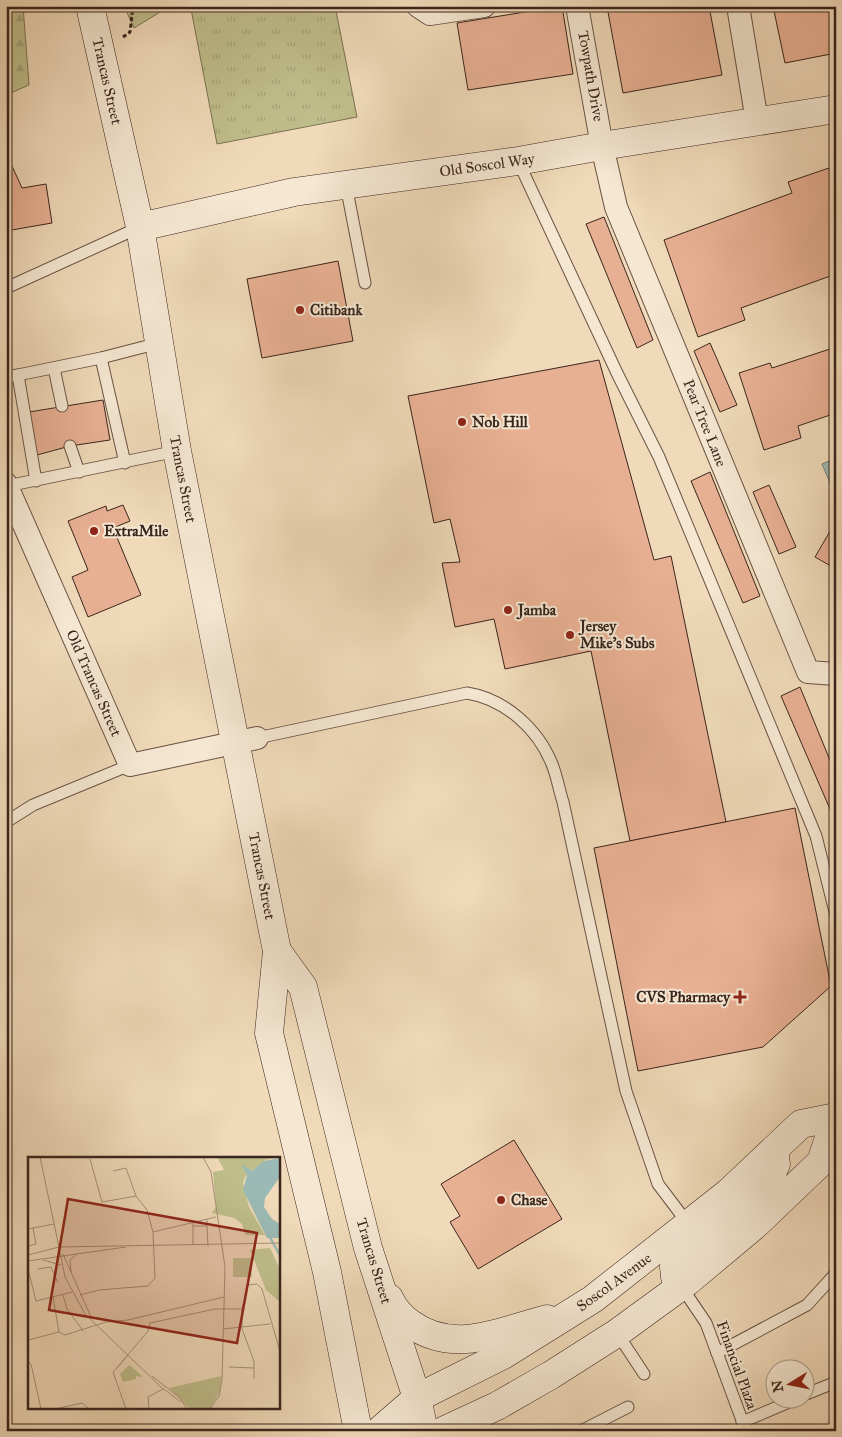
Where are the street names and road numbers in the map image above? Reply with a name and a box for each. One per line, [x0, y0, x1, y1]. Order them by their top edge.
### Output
street label: Towpath Drive [574, 29, 608, 123]
street label: Trancas Street [88, 36, 126, 127]
street label: Old Soscol Way [438, 149, 537, 181]
street label: Pear Tree Lane [679, 377, 731, 469]
street label: Trancas Street [166, 434, 200, 525]
street label: Old Trancas Street [62, 627, 126, 740]
street label: Trancas Street [245, 831, 279, 922]
street label: Trancas Street [352, 1216, 396, 1307]
street label: Soscol Avenue [573, 1249, 655, 1315]
street label: Financial Plaza [713, 1318, 762, 1412]

